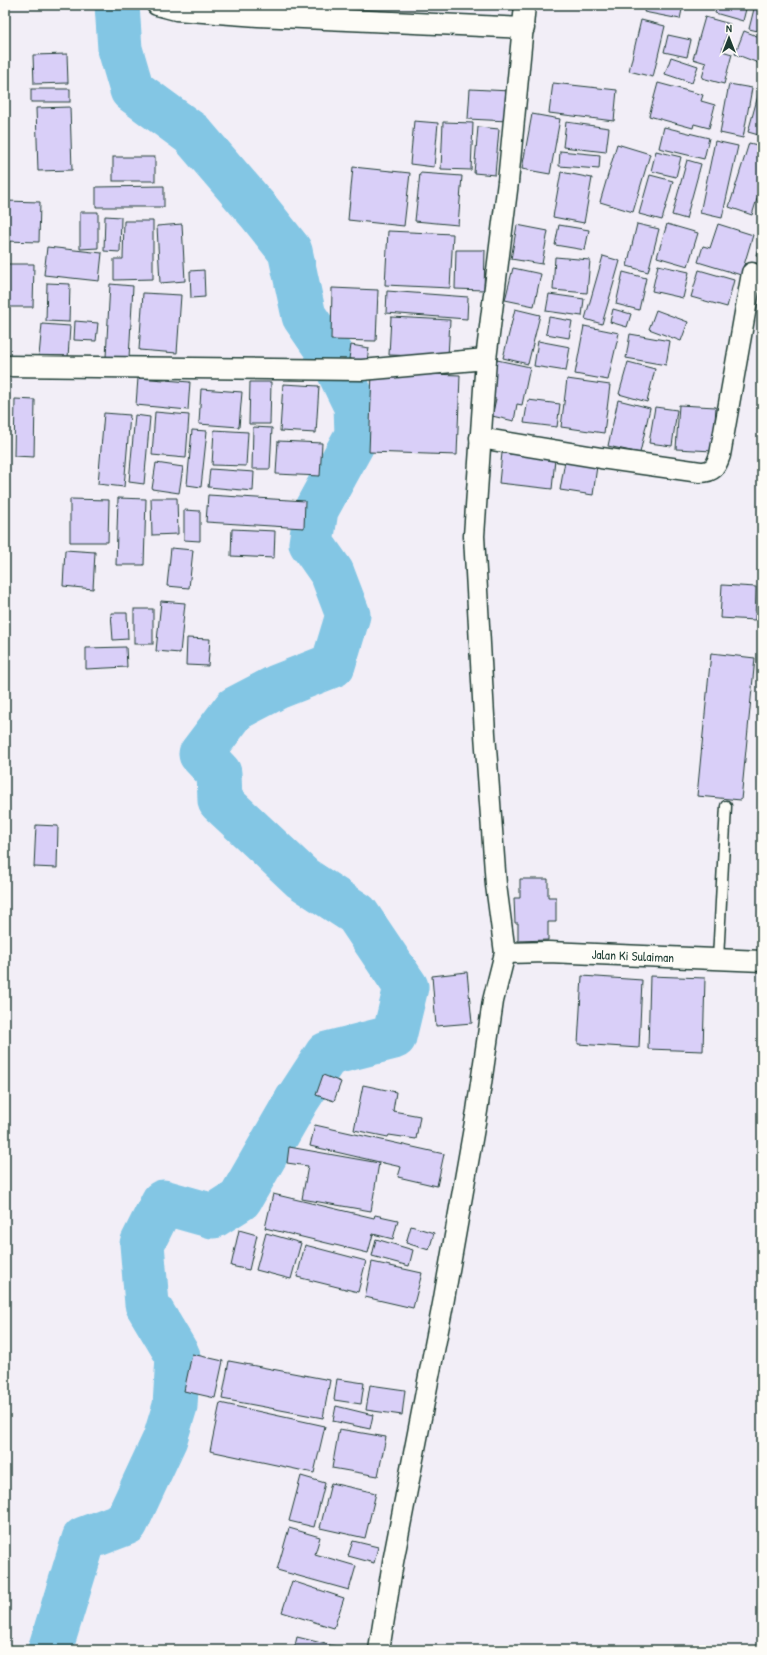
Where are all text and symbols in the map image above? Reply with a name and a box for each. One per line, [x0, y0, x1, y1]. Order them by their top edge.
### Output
north arrow [709, 18, 749, 58]
text: N [726, 21, 732, 35]
street label: Jalan Ki Sulaiman [591, 945, 675, 966]

